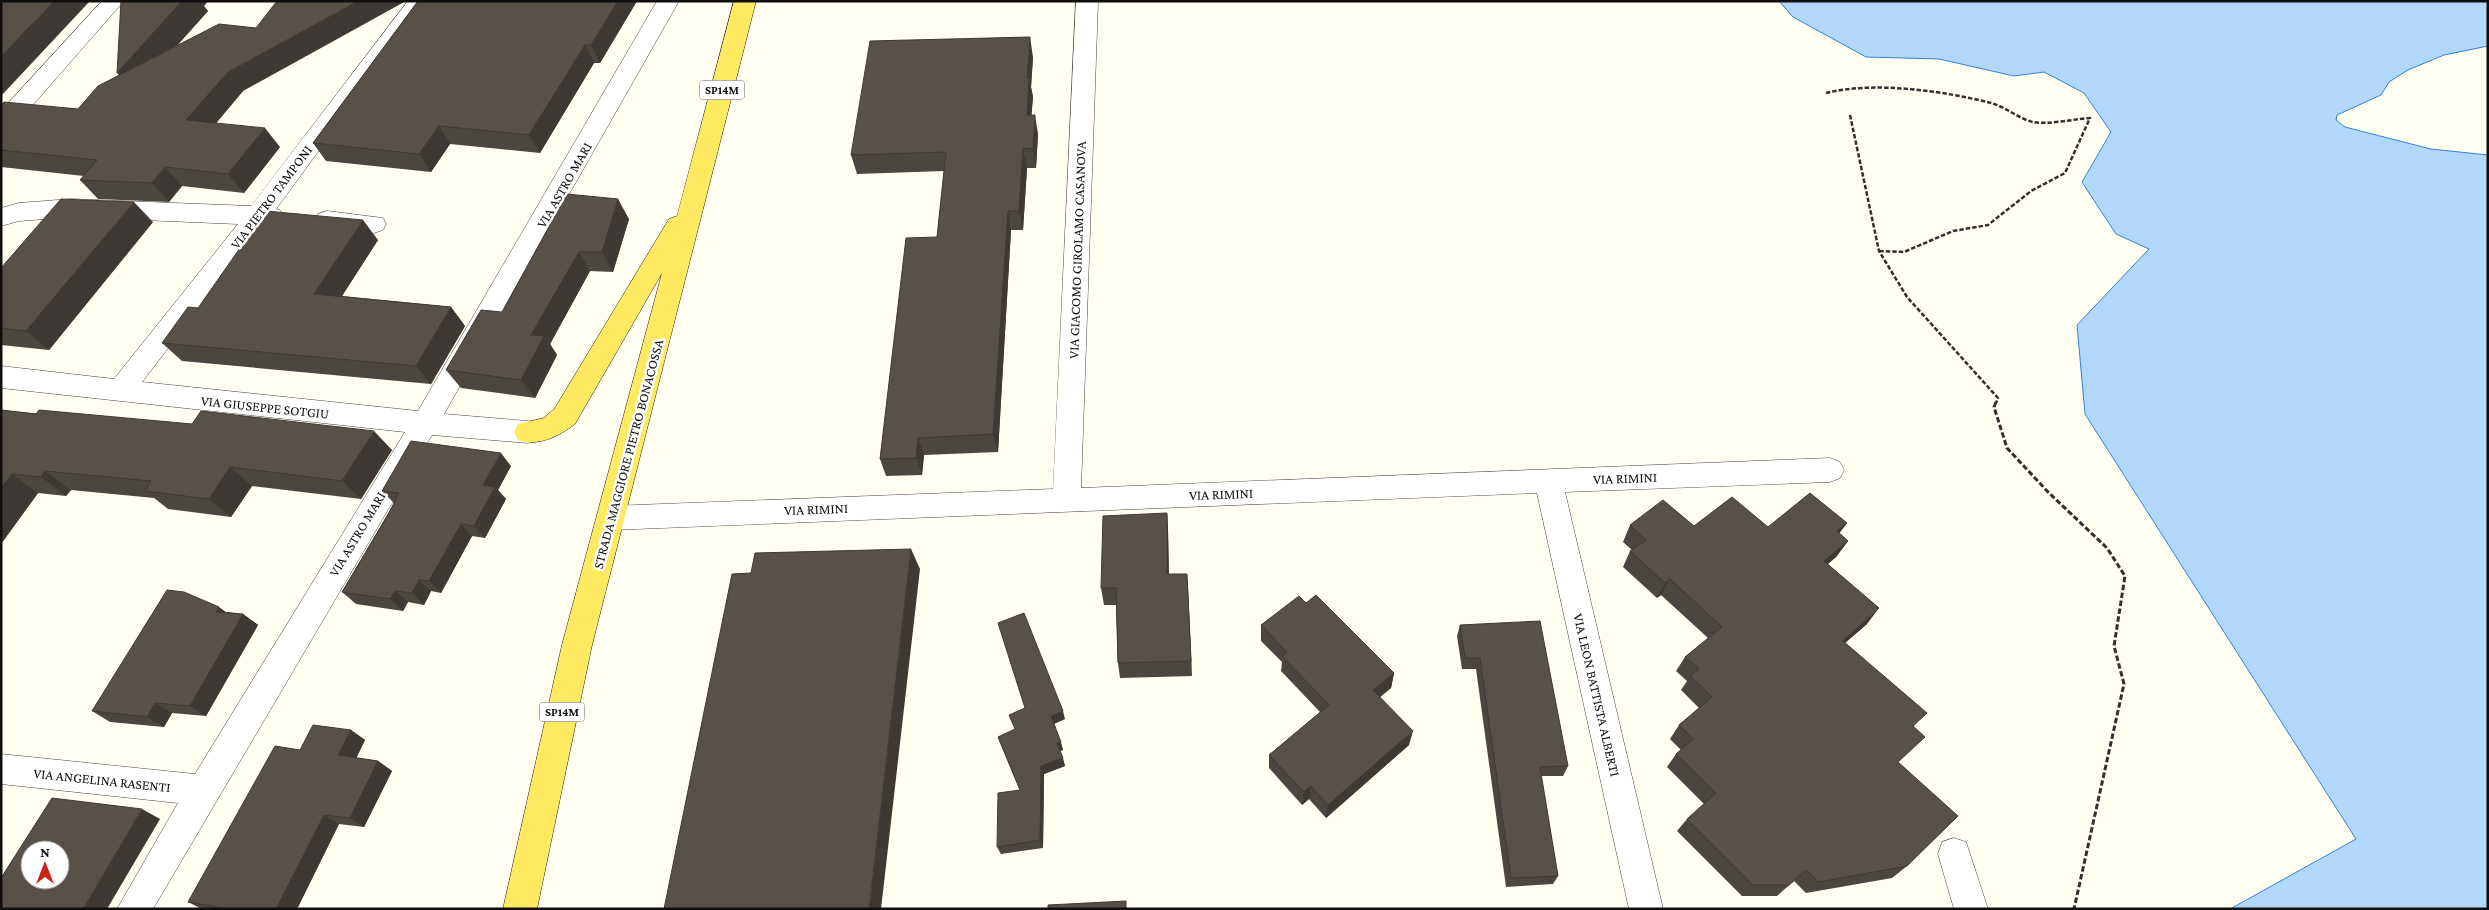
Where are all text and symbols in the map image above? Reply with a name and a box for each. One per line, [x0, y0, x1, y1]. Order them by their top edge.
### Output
road number: SP14M [700, 80, 744, 100]
street label: VIA ASTRO MARI [533, 139, 595, 231]
street label: VIA GIACOMO GIROLAMO CASANOVA [1065, 141, 1089, 359]
street label: VIA PIETRO TAMPONI [227, 142, 315, 252]
street label: STRADA MAGGIORE PIETRO BONACOSSA [590, 337, 666, 570]
street label: VIA GIUSEPPE SOTGIU [200, 392, 330, 422]
street label: VIA RIMINI [1593, 469, 1657, 487]
street label: VIA RIMINI [1189, 485, 1253, 503]
street label: VIA ASTRO MARI [325, 489, 389, 579]
street label: VIA RIMINI [784, 500, 848, 518]
street label: VIA LEON BATTISTA ALBERTI [1570, 612, 1624, 778]
road number: SP14M [540, 702, 584, 722]
street label: VIA ANGELINA RASENTI [33, 765, 171, 795]
north arrow [20, 840, 70, 890]
text: N [40, 844, 50, 860]

